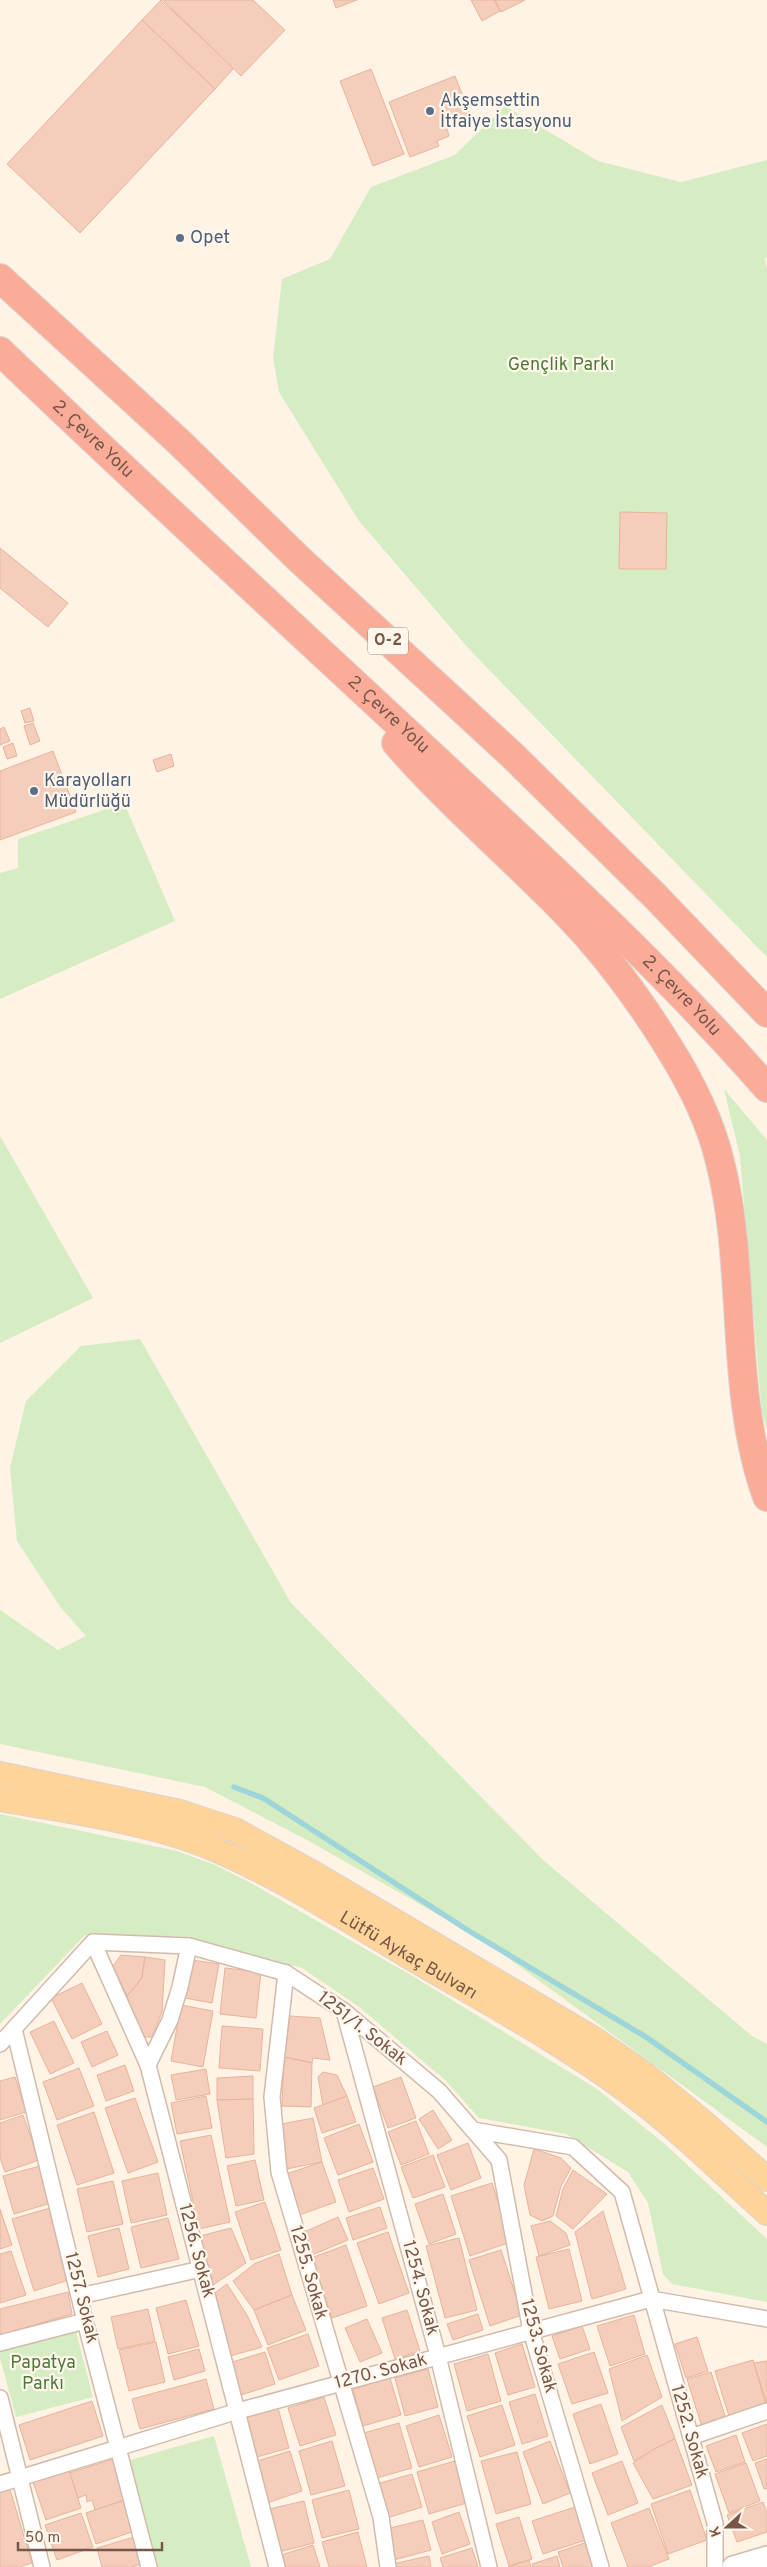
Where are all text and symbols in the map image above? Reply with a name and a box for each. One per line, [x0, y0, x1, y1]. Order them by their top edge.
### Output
place label: Akşemsettin İtfaiye İstasyonu [440, 90, 572, 134]
marker: Akşemsettin İtfaiye İstasyonu [424, 105, 436, 117]
place label: Opet [190, 227, 230, 250]
marker: Opet [174, 232, 186, 244]
park label: Gençlik Parkı [508, 354, 614, 377]
street label: 2. Çevre Yolu [47, 395, 139, 483]
road number: O-2 [368, 627, 408, 654]
street label: 2. Çevre Yolu [342, 671, 434, 759]
place label: Karayolları Müdürlüğü [44, 770, 131, 814]
marker: Karayolları Müdürlüğü [28, 785, 40, 797]
street label: 2. Çevre Yolu [637, 950, 726, 1041]
street label: Lütfü Aykaç Bulvarı [335, 1906, 481, 2005]
street label: 1251/1. Sokak [312, 1987, 412, 2071]
street label: 1256. Sokak [172, 2201, 220, 2301]
street label: 1255. Sokak [284, 2223, 332, 2323]
street label: 1254. Sokak [396, 2238, 444, 2338]
street label: 1257. Sokak [59, 2250, 103, 2346]
street label: 1253. Sokak [514, 2296, 562, 2396]
street label: 1270. Sokak [332, 2349, 430, 2395]
park label: Papatya Parkı [10, 2352, 76, 2396]
street label: 1252. Sokak [665, 2382, 713, 2482]
north arrow [702, 2502, 752, 2552]
scale bar [18, 2520, 161, 2552]
text: K [707, 2523, 726, 2539]
text: 50 m [25, 2529, 60, 2548]

